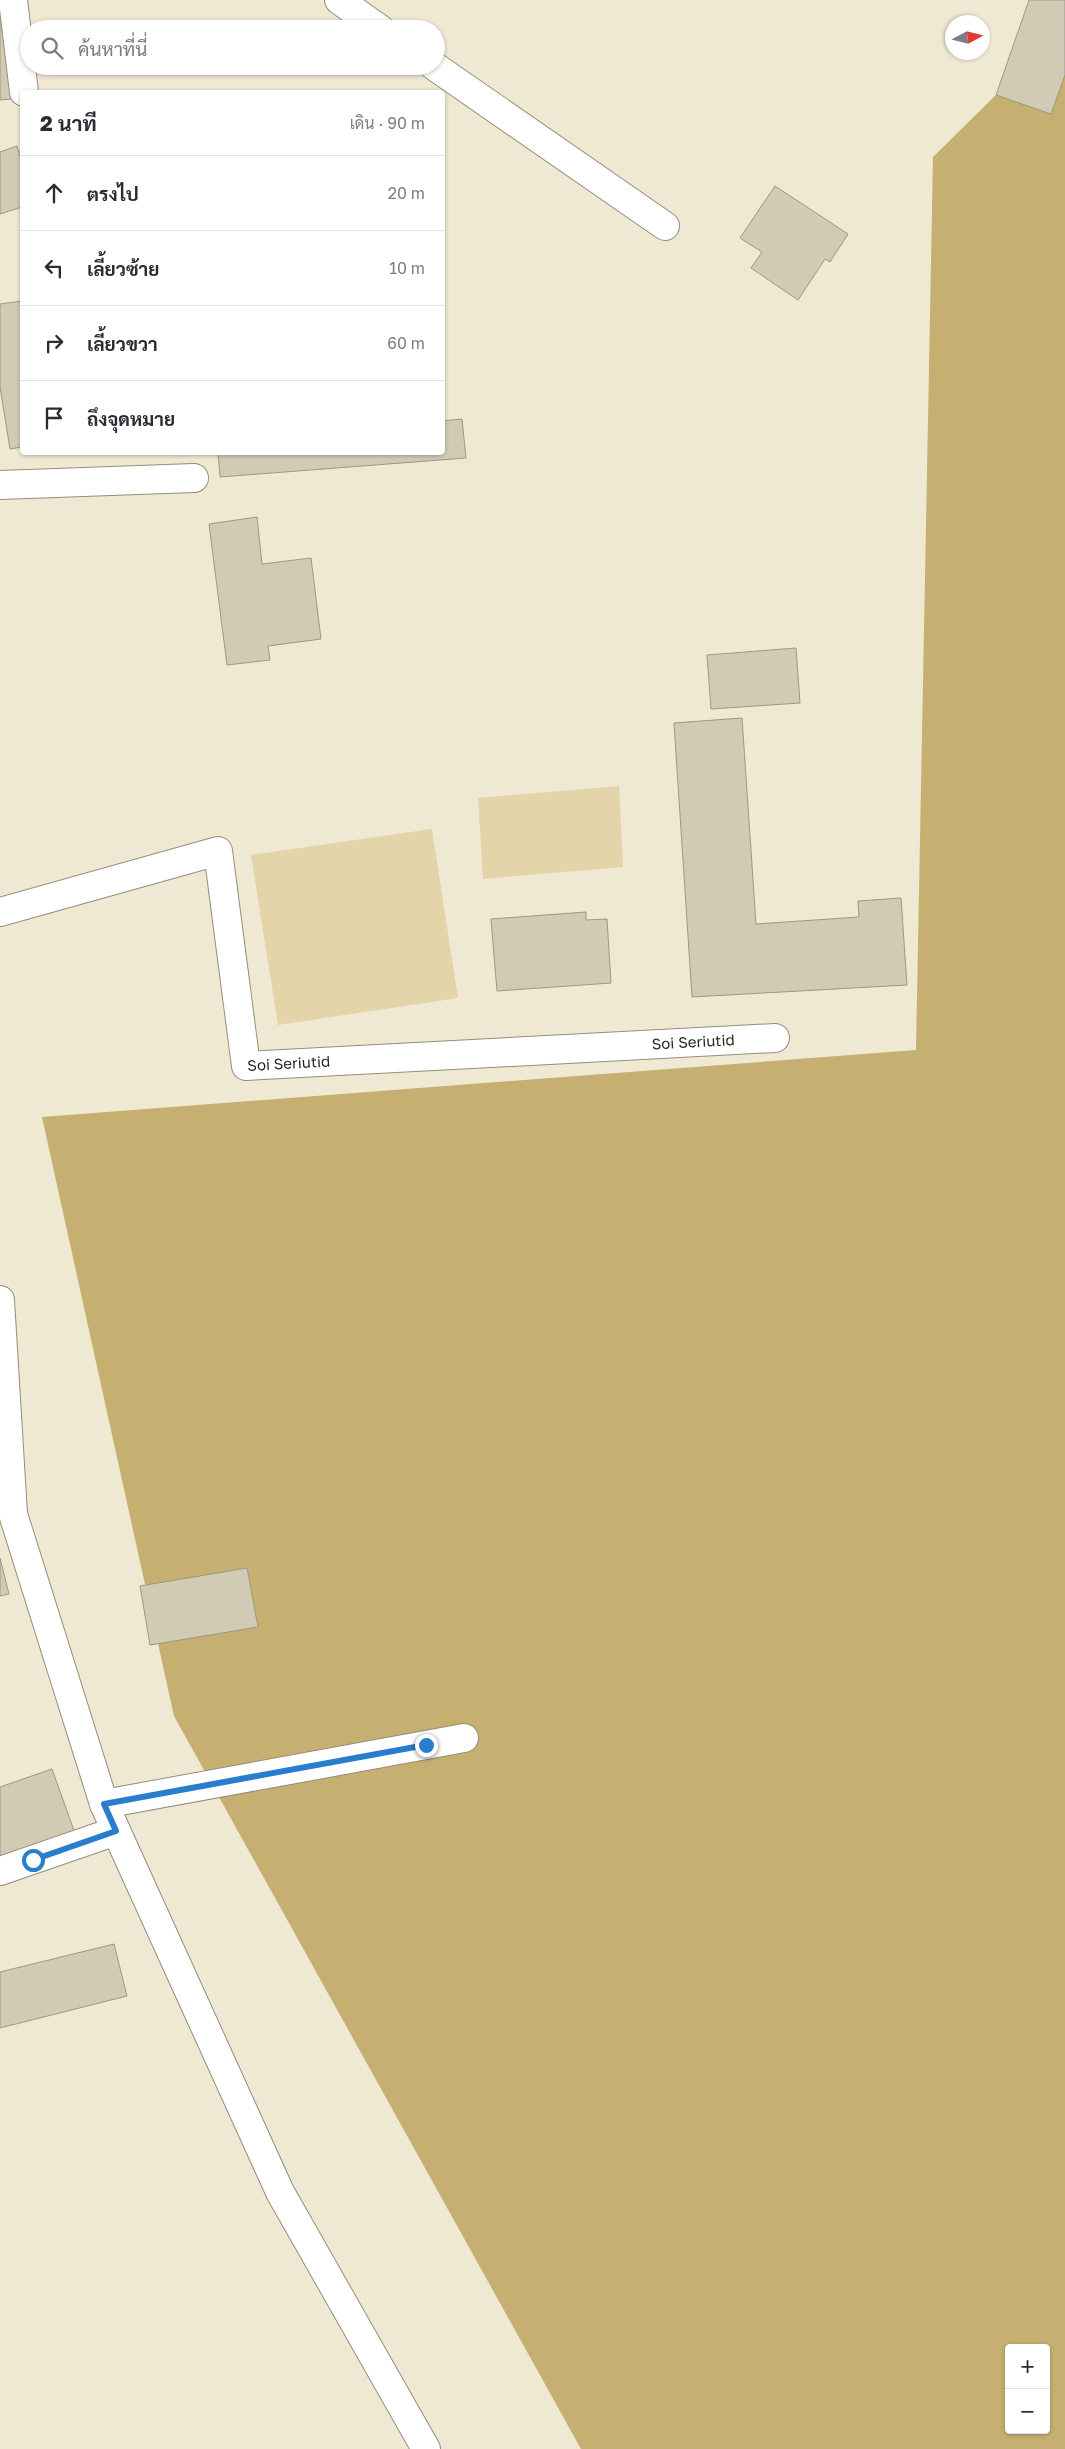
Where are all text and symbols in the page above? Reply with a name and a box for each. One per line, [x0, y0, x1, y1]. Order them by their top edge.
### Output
north arrow [945, 15, 990, 60]
search box [20, 20, 445, 75]
icon: search [38, 34, 66, 62]
text: ค้นหาที่นี่ [78, 37, 147, 60]
text: 2 นาที [40, 110, 97, 136]
text: เดิน · 90 m [350, 113, 425, 133]
icon: ahead [40, 179, 68, 207]
text: ตรงไป [87, 182, 139, 205]
text: 20 m [388, 183, 425, 203]
icon: left [40, 254, 68, 282]
text: เลี้ยวซ้าย [87, 257, 159, 280]
text: 10 m [389, 258, 425, 278]
icon: right [40, 329, 68, 357]
text: เลี้ยวขวา [87, 332, 158, 355]
text: 60 m [387, 333, 425, 353]
icon: arrive [40, 404, 68, 432]
text: ถึงจุดหมาย [87, 407, 175, 430]
street label: Soi Seriutid [651, 1030, 735, 1053]
street label: Soi Seriutid [247, 1052, 331, 1074]
route end [415, 1734, 438, 1757]
route start [22, 1849, 45, 1872]
map controls [1005, 2344, 1050, 2434]
button: + [1005, 2344, 1050, 2389]
button: − [1005, 2389, 1050, 2434]

